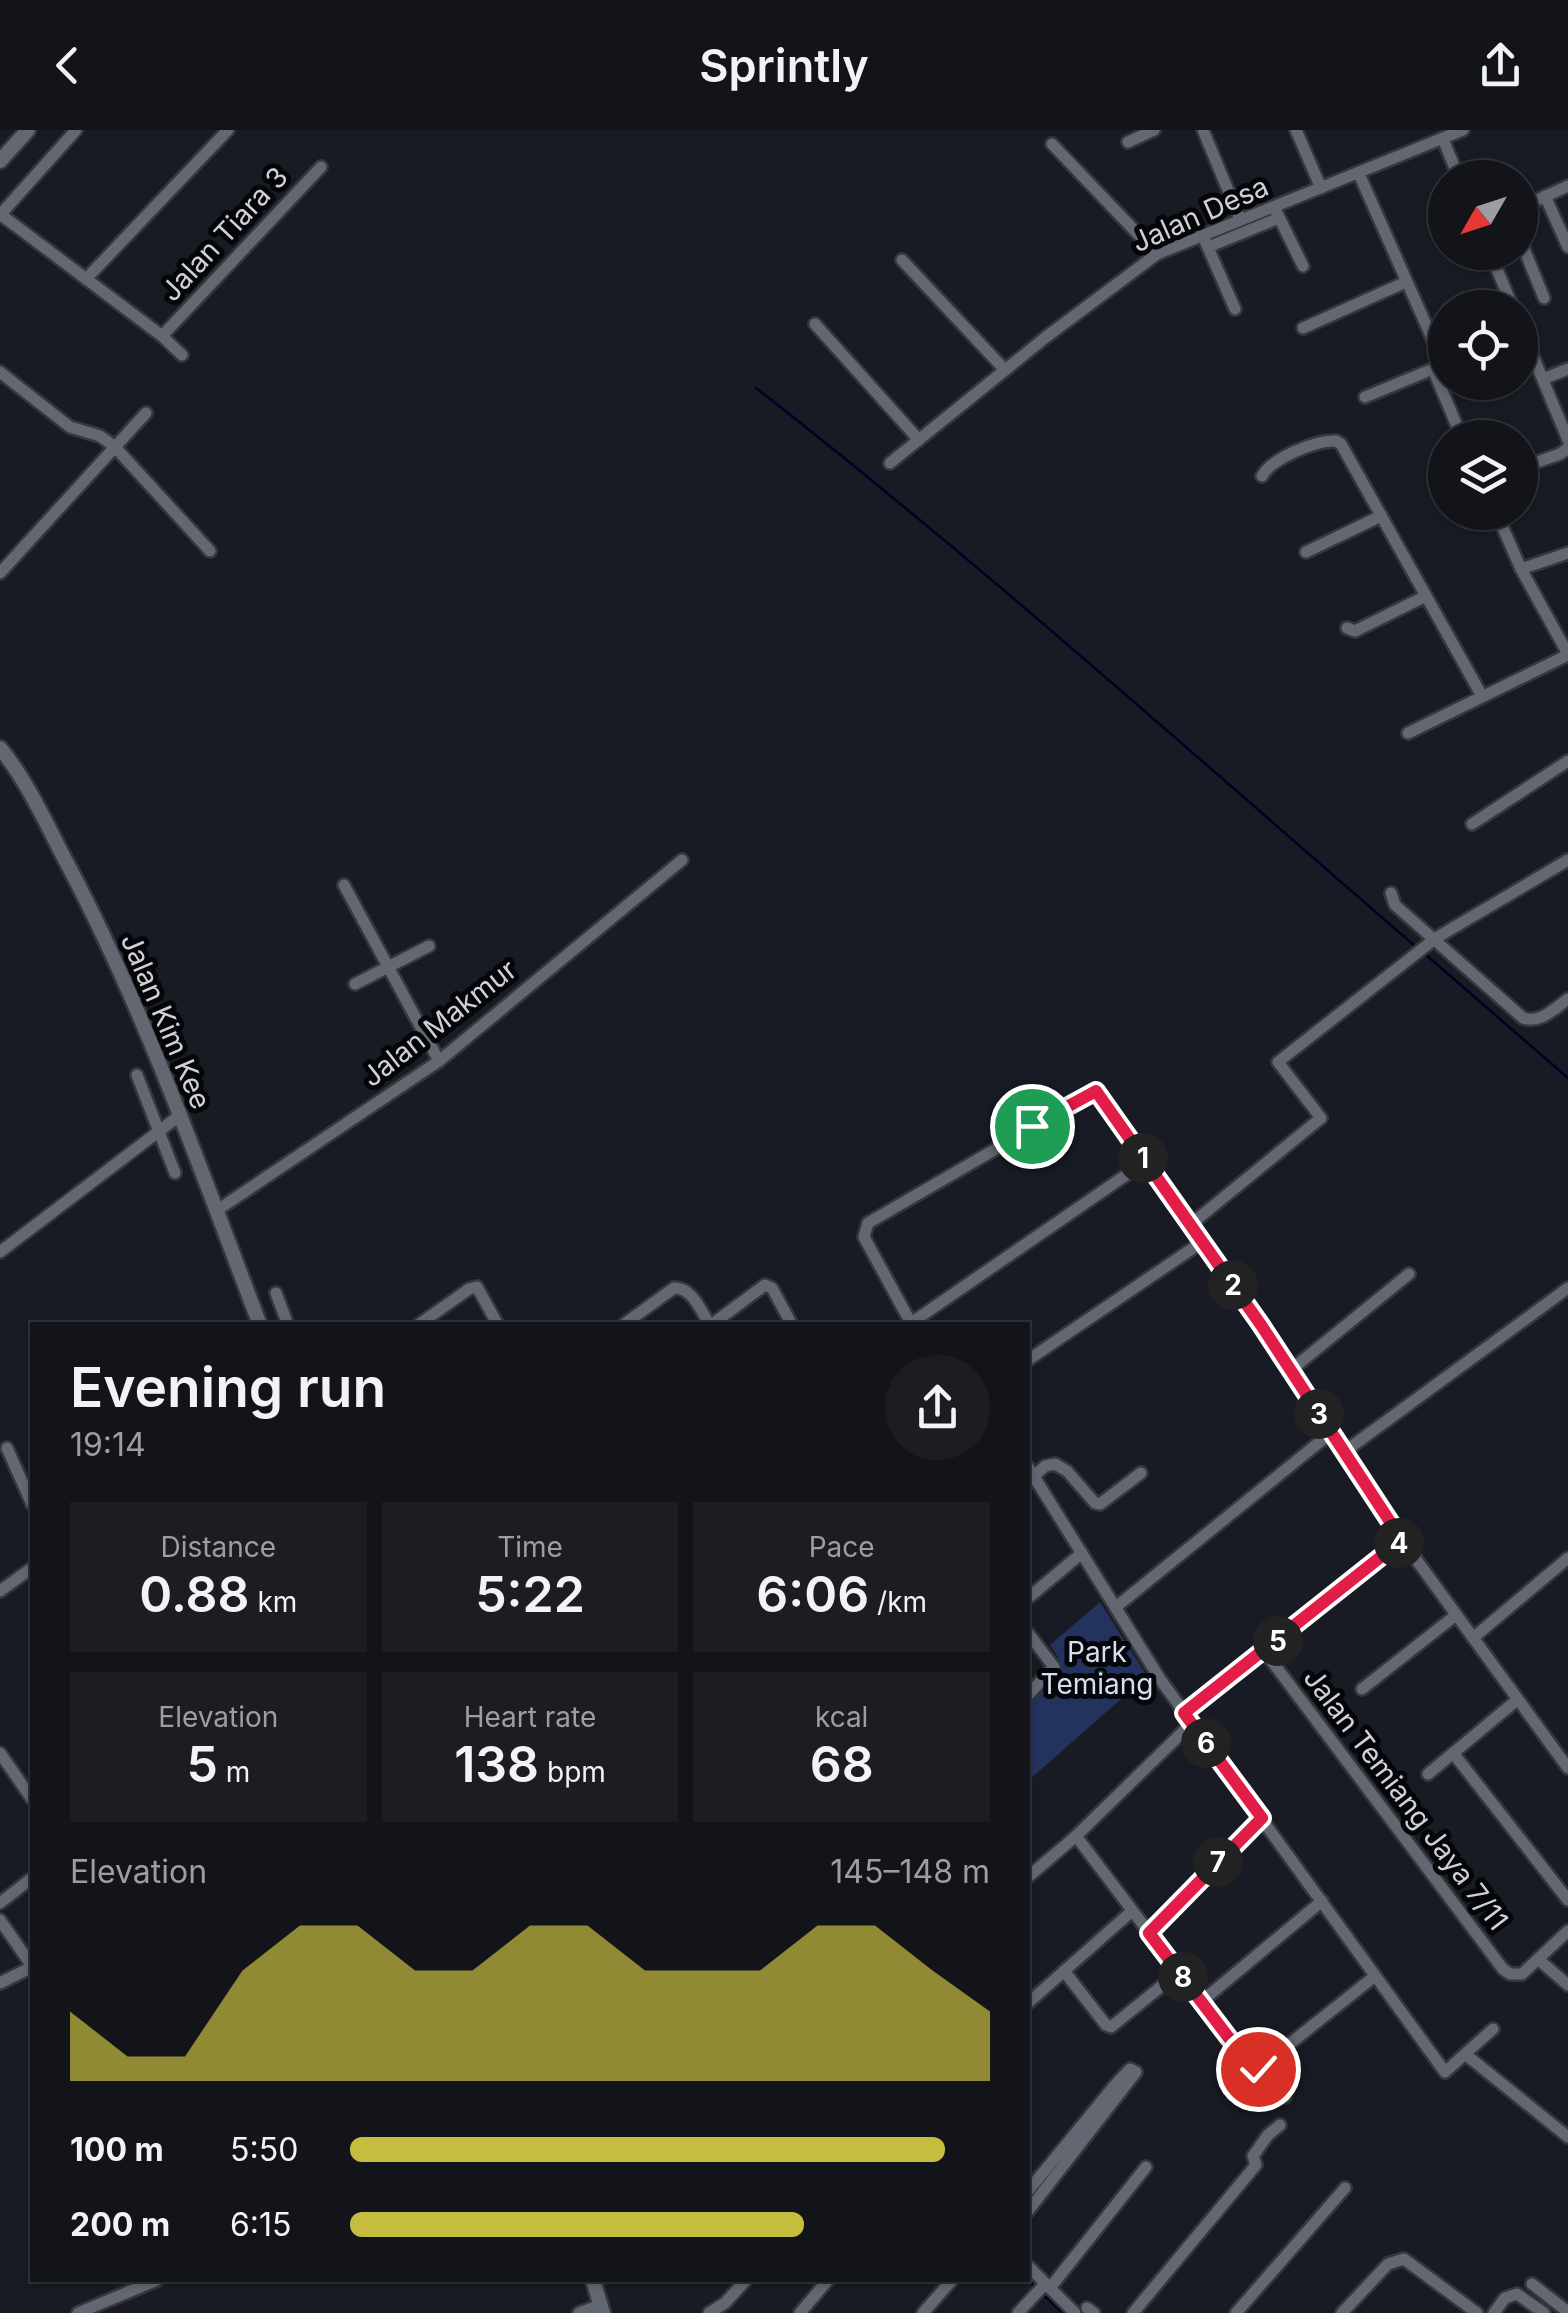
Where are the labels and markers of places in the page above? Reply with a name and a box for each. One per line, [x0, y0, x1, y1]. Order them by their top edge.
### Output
pin [990, 1084, 1075, 1169]
pin: 1 [1118, 1133, 1168, 1183]
pin: 2 [1208, 1260, 1258, 1310]
pin: 3 [1294, 1389, 1344, 1439]
pin: 4 [1374, 1518, 1424, 1568]
pin: 5 [1253, 1616, 1303, 1666]
pin: 6 [1181, 1718, 1231, 1768]
pin: 7 [1193, 1837, 1243, 1887]
pin: 8 [1158, 1952, 1208, 2002]
pin [1216, 2027, 1301, 2112]

